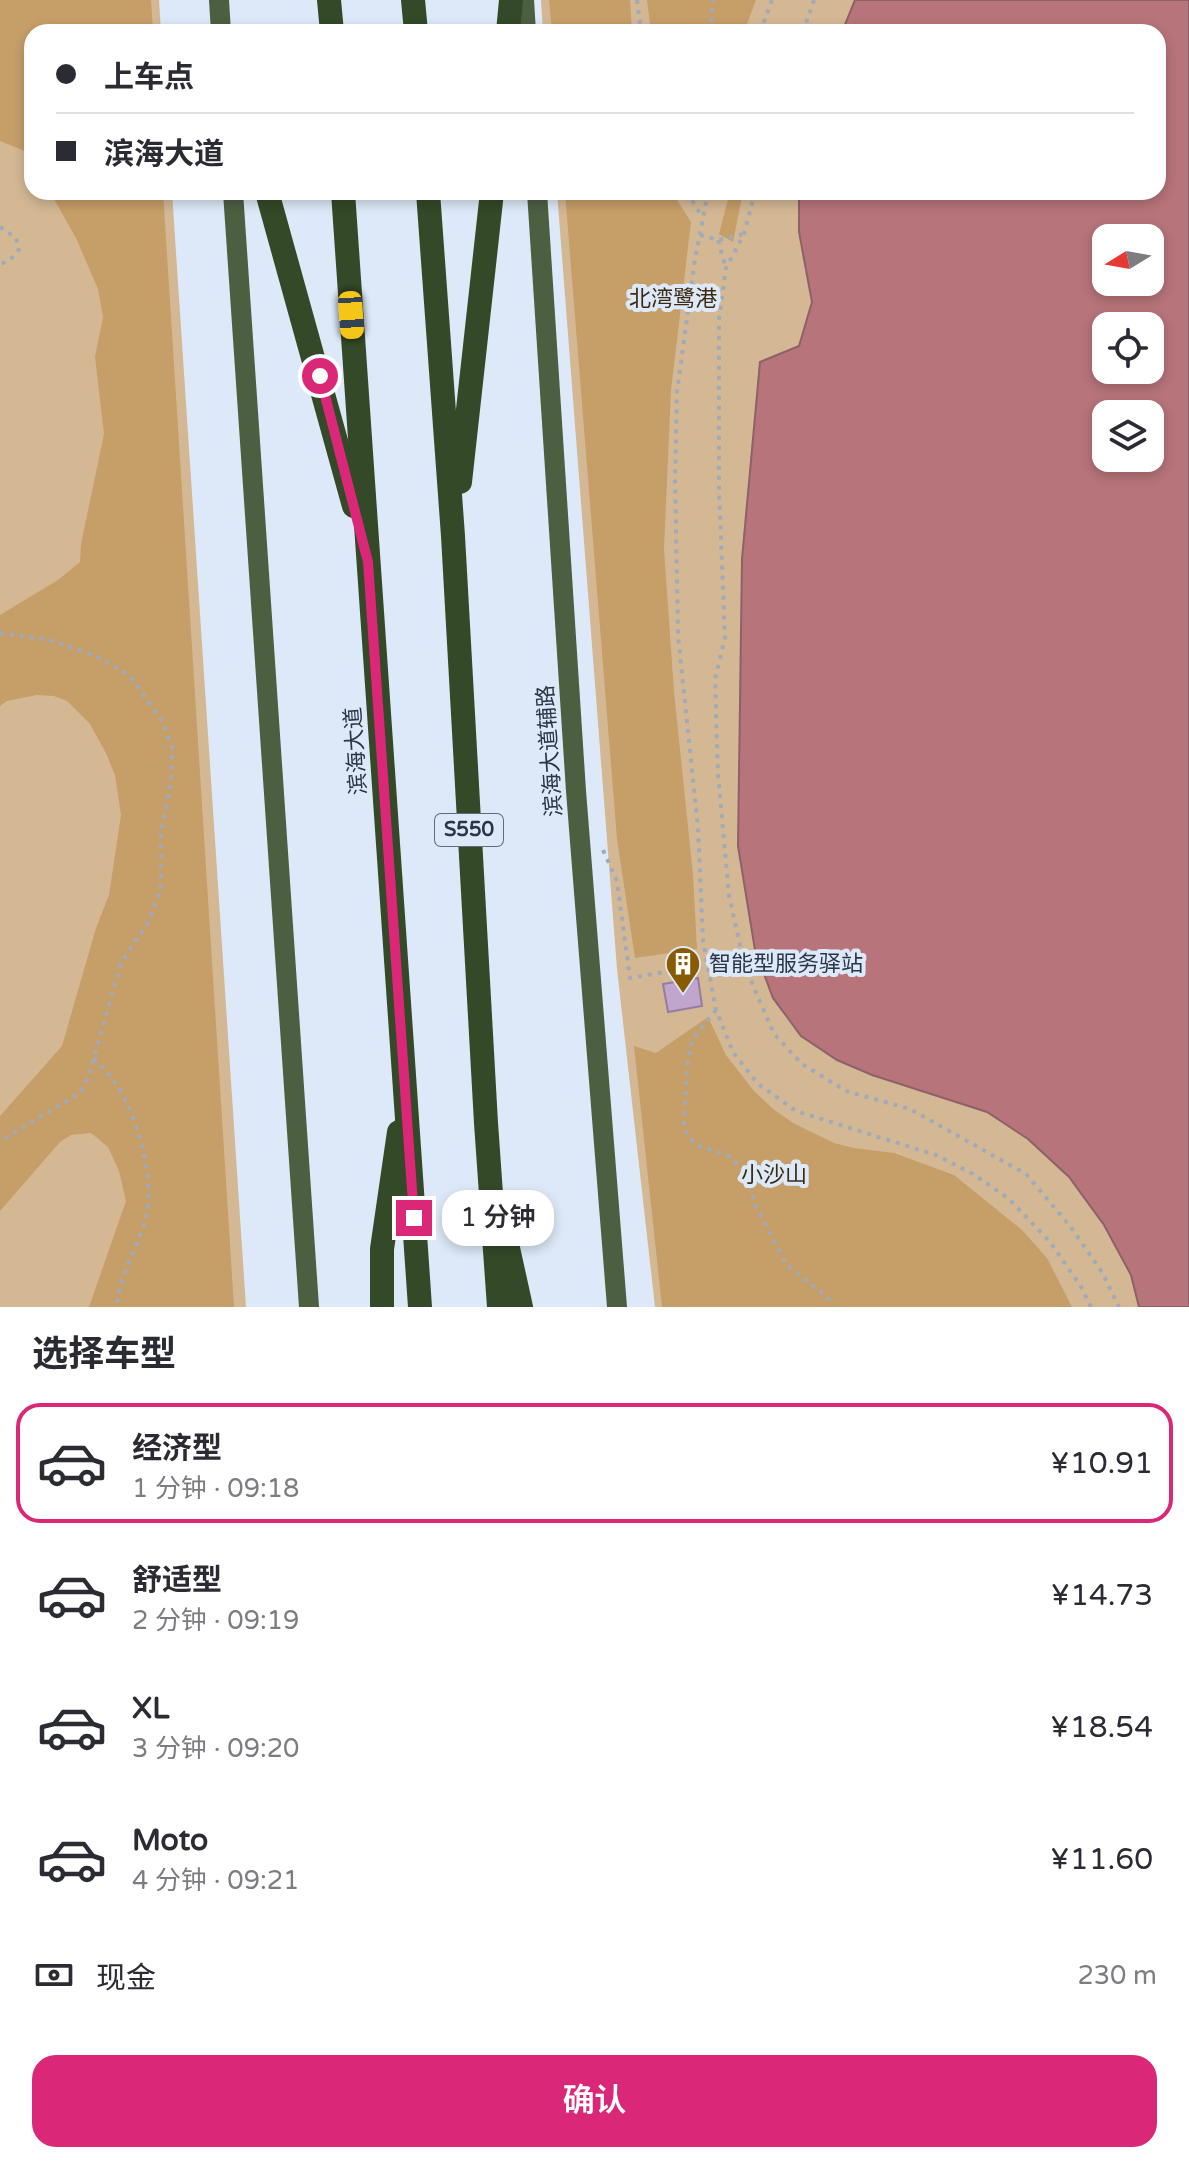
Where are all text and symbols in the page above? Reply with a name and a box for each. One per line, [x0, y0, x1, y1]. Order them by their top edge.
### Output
text: 上车点 [104, 59, 194, 96]
text: 滨海大道 [104, 136, 224, 173]
north arrow [1092, 224, 1164, 296]
map controls [1092, 224, 1164, 472]
park label: 北湾鹭港 [629, 286, 717, 312]
car [337, 290, 365, 340]
button: locate [1092, 312, 1164, 384]
route start [302, 358, 338, 394]
button: layers [1092, 400, 1164, 472]
street label: 滨海大道辅路 [532, 684, 568, 818]
street label: 滨海大道 [340, 706, 372, 796]
road number: S550 [435, 814, 503, 846]
building icon: 智能型服务驿站 [664, 945, 702, 995]
place label: 智能型服务驿站 [709, 951, 863, 977]
park label: 小沙山 [741, 1162, 807, 1188]
callout: 1 分钟 [442, 1190, 554, 1246]
route end [396, 1200, 432, 1236]
text: 1 分钟 [460, 1202, 536, 1233]
text: 选择车型 [32, 1333, 176, 1376]
icon: car [36, 1427, 108, 1499]
text: 经济型 [132, 1430, 222, 1467]
text: ¥10.91 [1050, 1445, 1153, 1482]
text: 1 分钟 · 09:18 [132, 1473, 299, 1504]
icon: car [36, 1559, 108, 1631]
text: 舒适型 [132, 1562, 222, 1599]
text: ¥14.73 [1050, 1577, 1153, 1614]
text: 2 分钟 · 09:19 [132, 1605, 299, 1636]
text: XL [132, 1690, 169, 1727]
icon: car [36, 1691, 108, 1763]
text: ¥18.54 [1050, 1709, 1153, 1746]
text: 3 分钟 · 09:20 [132, 1733, 299, 1764]
text: Moto [132, 1822, 208, 1859]
icon: car [36, 1823, 108, 1895]
text: ¥11.60 [1050, 1841, 1153, 1878]
text: 4 分钟 · 09:21 [132, 1865, 299, 1896]
icon: cash [32, 1953, 76, 1997]
text: 现金 [96, 1960, 156, 1997]
text: 230 m [1077, 1960, 1157, 1991]
button: 确认 [32, 2055, 1157, 2147]

